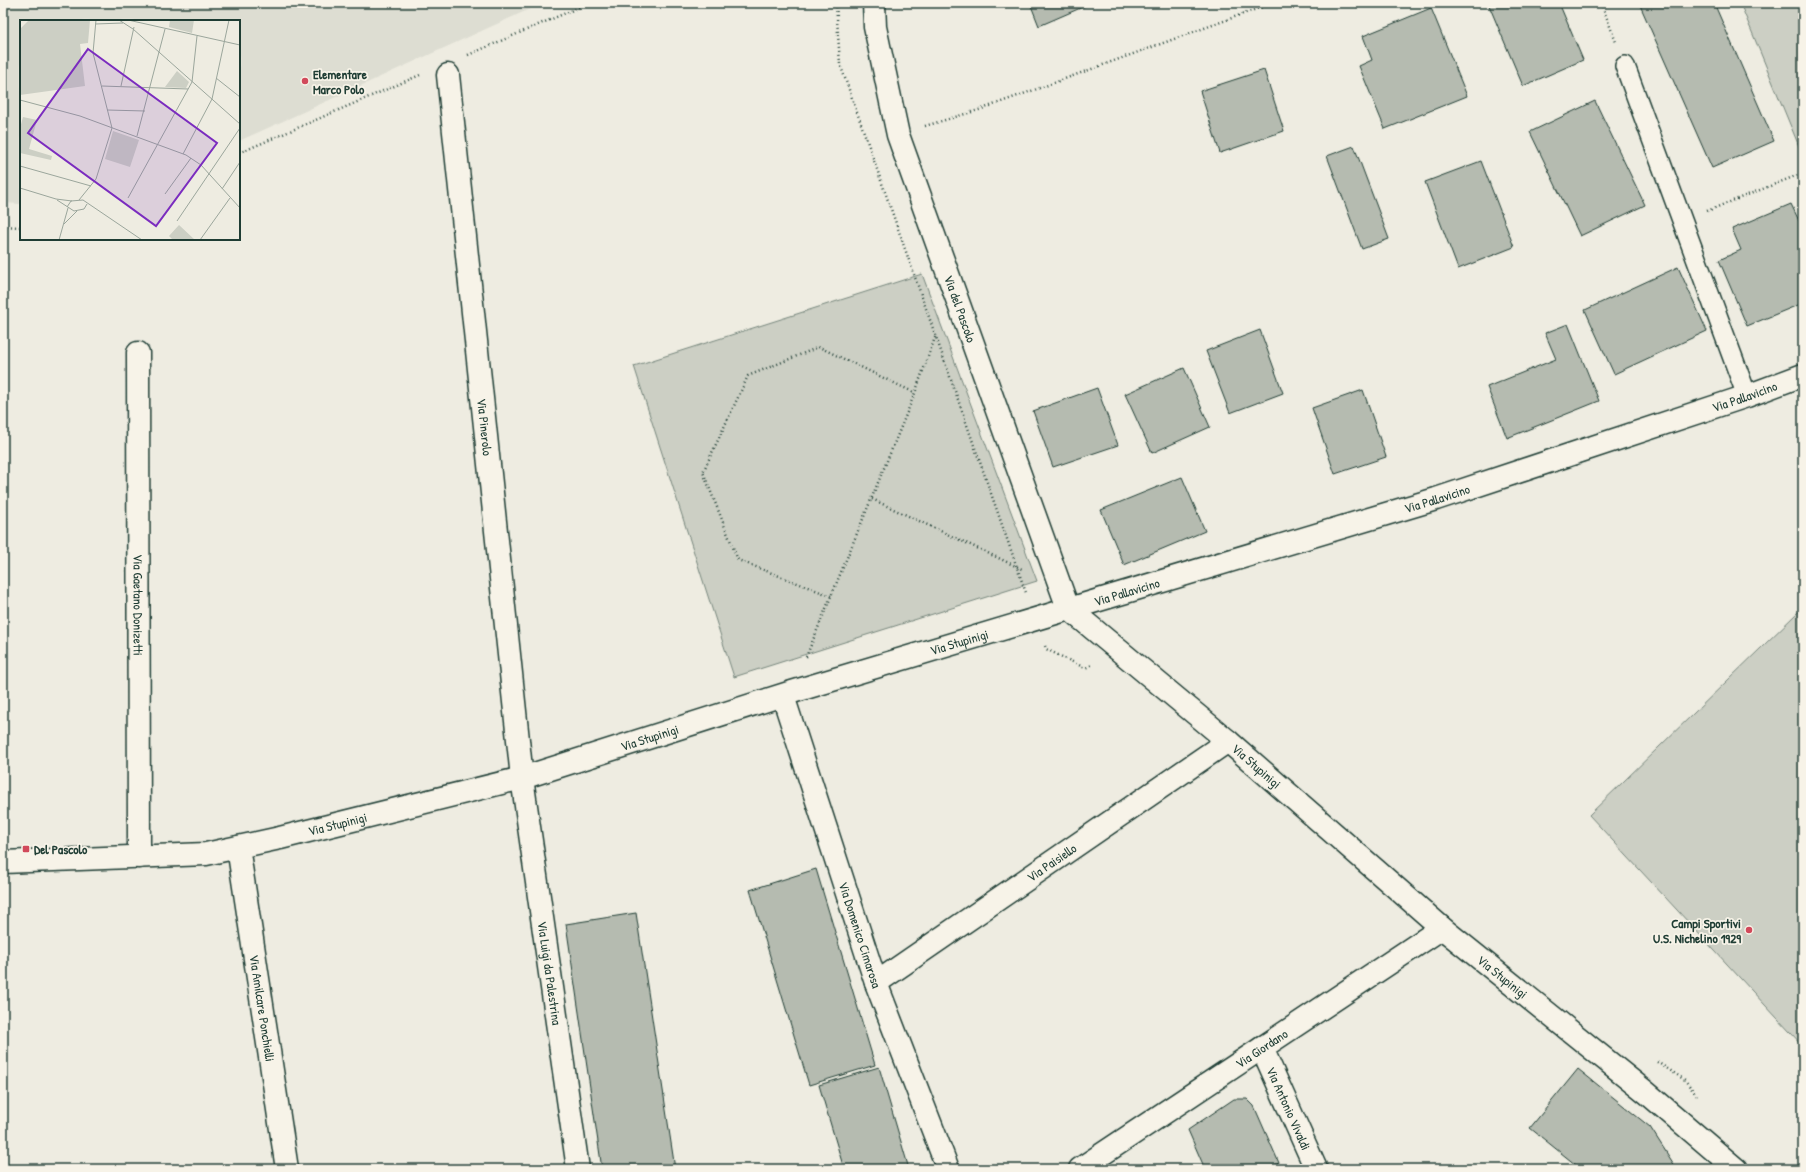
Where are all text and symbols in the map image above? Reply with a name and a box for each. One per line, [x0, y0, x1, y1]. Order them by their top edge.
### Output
inset map [20, 20, 240, 240]
place label: Elementare Marco Polo [313, 65, 368, 98]
marker: Elementare Marco Polo [300, 76, 310, 86]
street label: Via del Pascolo [940, 272, 981, 345]
street label: Via Pallavicino [1710, 377, 1780, 416]
street label: Via Pinerolo [473, 397, 497, 457]
street label: Via Pallavicino [1402, 479, 1472, 517]
street label: Via Gaetano Donizetti [129, 554, 148, 656]
street label: Via Pallavicino [1092, 573, 1162, 610]
street label: Via Stupinigi [928, 625, 990, 659]
street label: Via Stupinigi [618, 720, 681, 755]
street label: Via Stupinigi [1228, 739, 1285, 792]
street label: Via Stupinigi [306, 808, 369, 840]
street label: Via Paisiello [1023, 839, 1080, 886]
place label: Del Pascolo [34, 840, 88, 858]
marker: Del Pascolo [21, 844, 31, 854]
street label: Via Domenico Cimarosa [835, 880, 886, 990]
place label: Campi Sportivi U.S. Nichelino 1929 [1653, 914, 1741, 947]
street label: Via Luigi da Palestrina [534, 920, 566, 1026]
marker: Campi Sportivi U.S. Nichelino 1929 [1744, 925, 1754, 935]
street label: Via Stupinigi [1474, 951, 1532, 1003]
street label: Via Amilcare Ponchielli [246, 953, 280, 1063]
street label: Via Giordano [1232, 1024, 1291, 1072]
street label: Via Antonio Vivaldi [1262, 1064, 1315, 1153]

